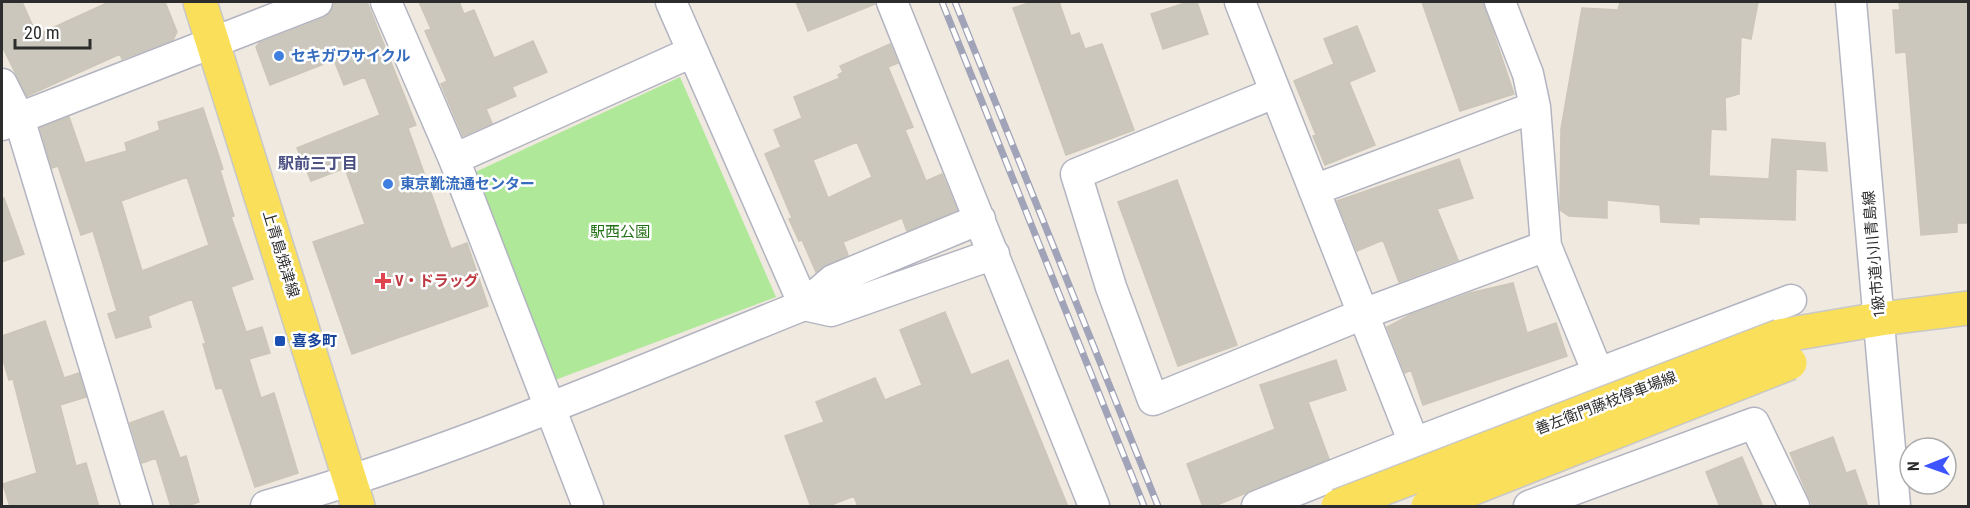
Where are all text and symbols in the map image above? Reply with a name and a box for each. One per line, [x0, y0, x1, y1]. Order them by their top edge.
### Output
scale bar [15, 12, 90, 50]
text: 20 m [24, 22, 59, 43]
place label: セキガワサイクル [291, 47, 410, 65]
marker: セキガワサイクル [272, 49, 286, 63]
district label: 駅前三丁目 [278, 154, 358, 173]
place label: 東京靴流通センター [400, 175, 535, 193]
marker: 東京靴流通センター [381, 177, 395, 191]
street label: 1級市道小川青島線 [1859, 190, 1889, 318]
street label: 上青島焼津線 [259, 208, 303, 300]
park label: 駅西公園 [590, 223, 650, 241]
place label: V・ドラッグ [395, 272, 479, 290]
marker: V・ドラッグ [376, 274, 390, 288]
place label: 喜多町 [292, 332, 337, 350]
marker: 喜多町 [273, 334, 287, 348]
street label: 善左衛門藤枝停車場線 [1533, 368, 1679, 438]
north arrow [1898, 436, 1958, 496]
text: N [1904, 461, 1923, 471]

